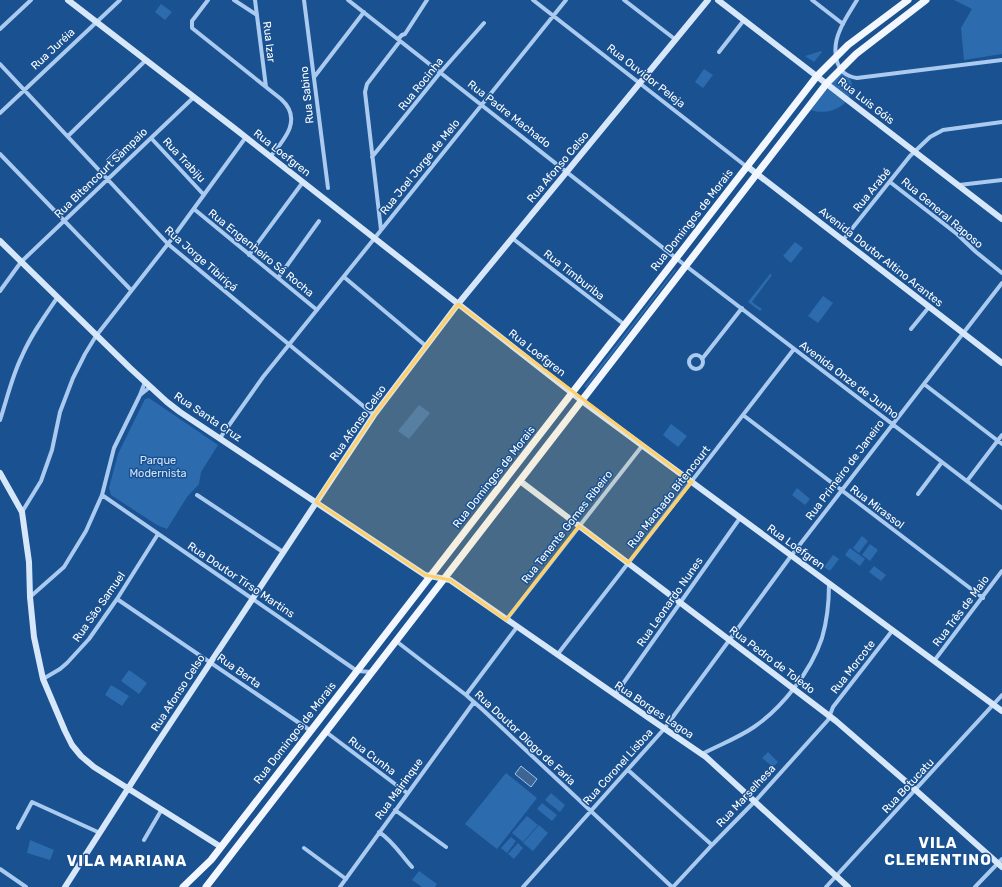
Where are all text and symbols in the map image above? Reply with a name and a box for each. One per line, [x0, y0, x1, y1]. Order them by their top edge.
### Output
street label: Rua Izar [260, 21, 278, 64]
street label: Rua Juréia [28, 25, 78, 73]
street label: Rua Ouvidor Peleja [604, 41, 688, 111]
street label: Rua Rocinha [396, 55, 446, 113]
street label: Rua Sabino [298, 66, 316, 124]
street label: Rua Luis Góis [835, 75, 897, 127]
street label: Rua Padre Machado [465, 78, 553, 150]
street label: Rua Joel Jorge de Melo [377, 116, 463, 218]
street label: Rua Bitencourt Sampaio [52, 125, 150, 221]
street label: Rua Loefgren [251, 127, 313, 179]
street label: Rua Afonso Celso [524, 129, 592, 205]
street label: Rua Trabiju [160, 135, 208, 185]
street label: Rua Arabé [850, 165, 894, 215]
street label: Rua Domingos de Morais [648, 166, 736, 274]
street label: Rua General Raposo [898, 175, 986, 251]
street label: Avenida Doutor Altino Arantes [816, 205, 946, 310]
street label: Rua Engenheiro Sá Rocha [206, 206, 316, 300]
street label: Rua Jorge Tibiriçá [162, 224, 240, 294]
street label: Rua Timburiba [541, 247, 607, 303]
street label: Rua Loefgren [506, 327, 568, 379]
street label: Avenida Onze de Junho [797, 338, 901, 422]
street label: Rua Afonso Celso [327, 383, 389, 463]
street label: Rua Santa Cruz [172, 390, 245, 445]
street label: Rua Primeiro de Janeiro [803, 417, 887, 523]
street label: Rua Domingos de Morais [450, 423, 538, 531]
street label: Rua Machado Bitencourt [625, 443, 713, 551]
park label: Parque Modernista [129, 454, 187, 480]
street label: Rua Tenente Gomes Ribeiro [519, 468, 615, 586]
street label: Rua Mirassol [847, 482, 907, 532]
street label: Rua Loefgren [764, 522, 828, 572]
street label: Rua Doutor Tirso Martins [185, 539, 297, 621]
street label: Rua Leonardo Nunes [634, 554, 706, 649]
street label: Rua São Samuel [70, 569, 128, 645]
street label: Rua Três de Maio [930, 573, 992, 649]
street label: Rua Pedro de Toledo [727, 624, 817, 696]
street label: Rua Morcote [828, 638, 878, 696]
street label: Rua Berta [215, 651, 263, 691]
street label: Rua Afonso Celso [148, 652, 208, 734]
street label: Rua Domingos de Morais [251, 679, 339, 787]
street label: Rua Borges Lagoa [612, 679, 696, 741]
street label: Rua Doutor Diogo de Faria [472, 688, 578, 788]
street label: Rua Coronel Lisboa [580, 726, 656, 808]
street label: Rua Cunha [346, 734, 398, 778]
street label: Rua Mairinque [372, 756, 426, 822]
street label: Rua Botucatu [879, 756, 937, 816]
street label: Rua Marselhesa [714, 762, 778, 830]
district label: VILA CLEMENTINO [884, 834, 992, 869]
district label: VILA MARIANA [67, 852, 187, 870]

